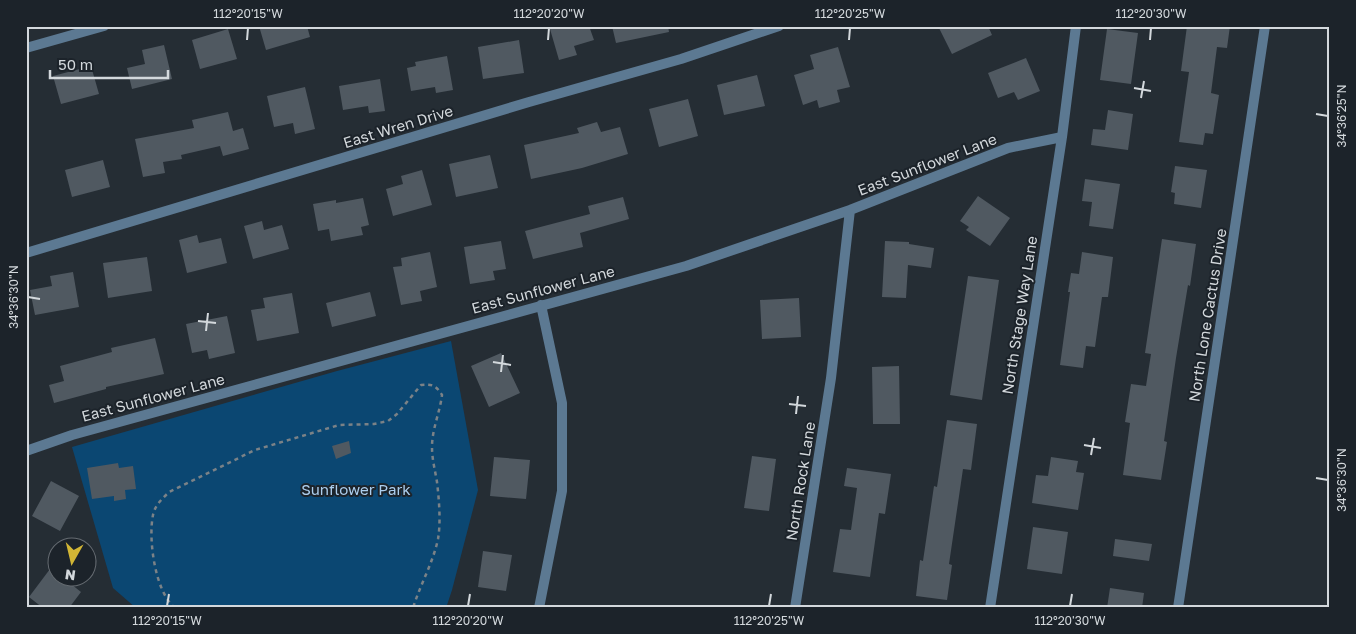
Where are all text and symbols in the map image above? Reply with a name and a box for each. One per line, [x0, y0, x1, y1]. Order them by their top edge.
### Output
text: 112°20'15"W [213, 6, 283, 21]
text: 112°20'20"W [513, 6, 585, 21]
text: 112°20'25"W [815, 6, 886, 21]
text: 112°20'30"W [1115, 6, 1187, 21]
scale bar [50, 48, 168, 80]
text: 50 m [58, 55, 93, 73]
text: 34°36'25"N [1334, 84, 1349, 148]
street label: East Wren Drive [341, 101, 455, 151]
street label: East Sunflower Lane [855, 129, 999, 199]
street label: North Lone Cactus Drive [1184, 227, 1230, 403]
street label: North Stage Way Lane [998, 234, 1040, 396]
street label: East Sunflower Lane [469, 261, 617, 317]
text: 34°36'30"N [6, 265, 21, 329]
street label: East Sunflower Lane [79, 369, 227, 425]
street label: North Rock Lane [782, 420, 818, 542]
text: 34°36'30"N [1334, 448, 1349, 512]
park label: Sunflower Park [301, 480, 411, 498]
north arrow [48, 536, 98, 586]
text: N [64, 566, 77, 585]
text: 112°20'15"W [132, 613, 202, 628]
text: 112°20'20"W [432, 613, 504, 628]
text: 112°20'25"W [734, 613, 805, 628]
text: 112°20'30"W [1034, 613, 1106, 628]

